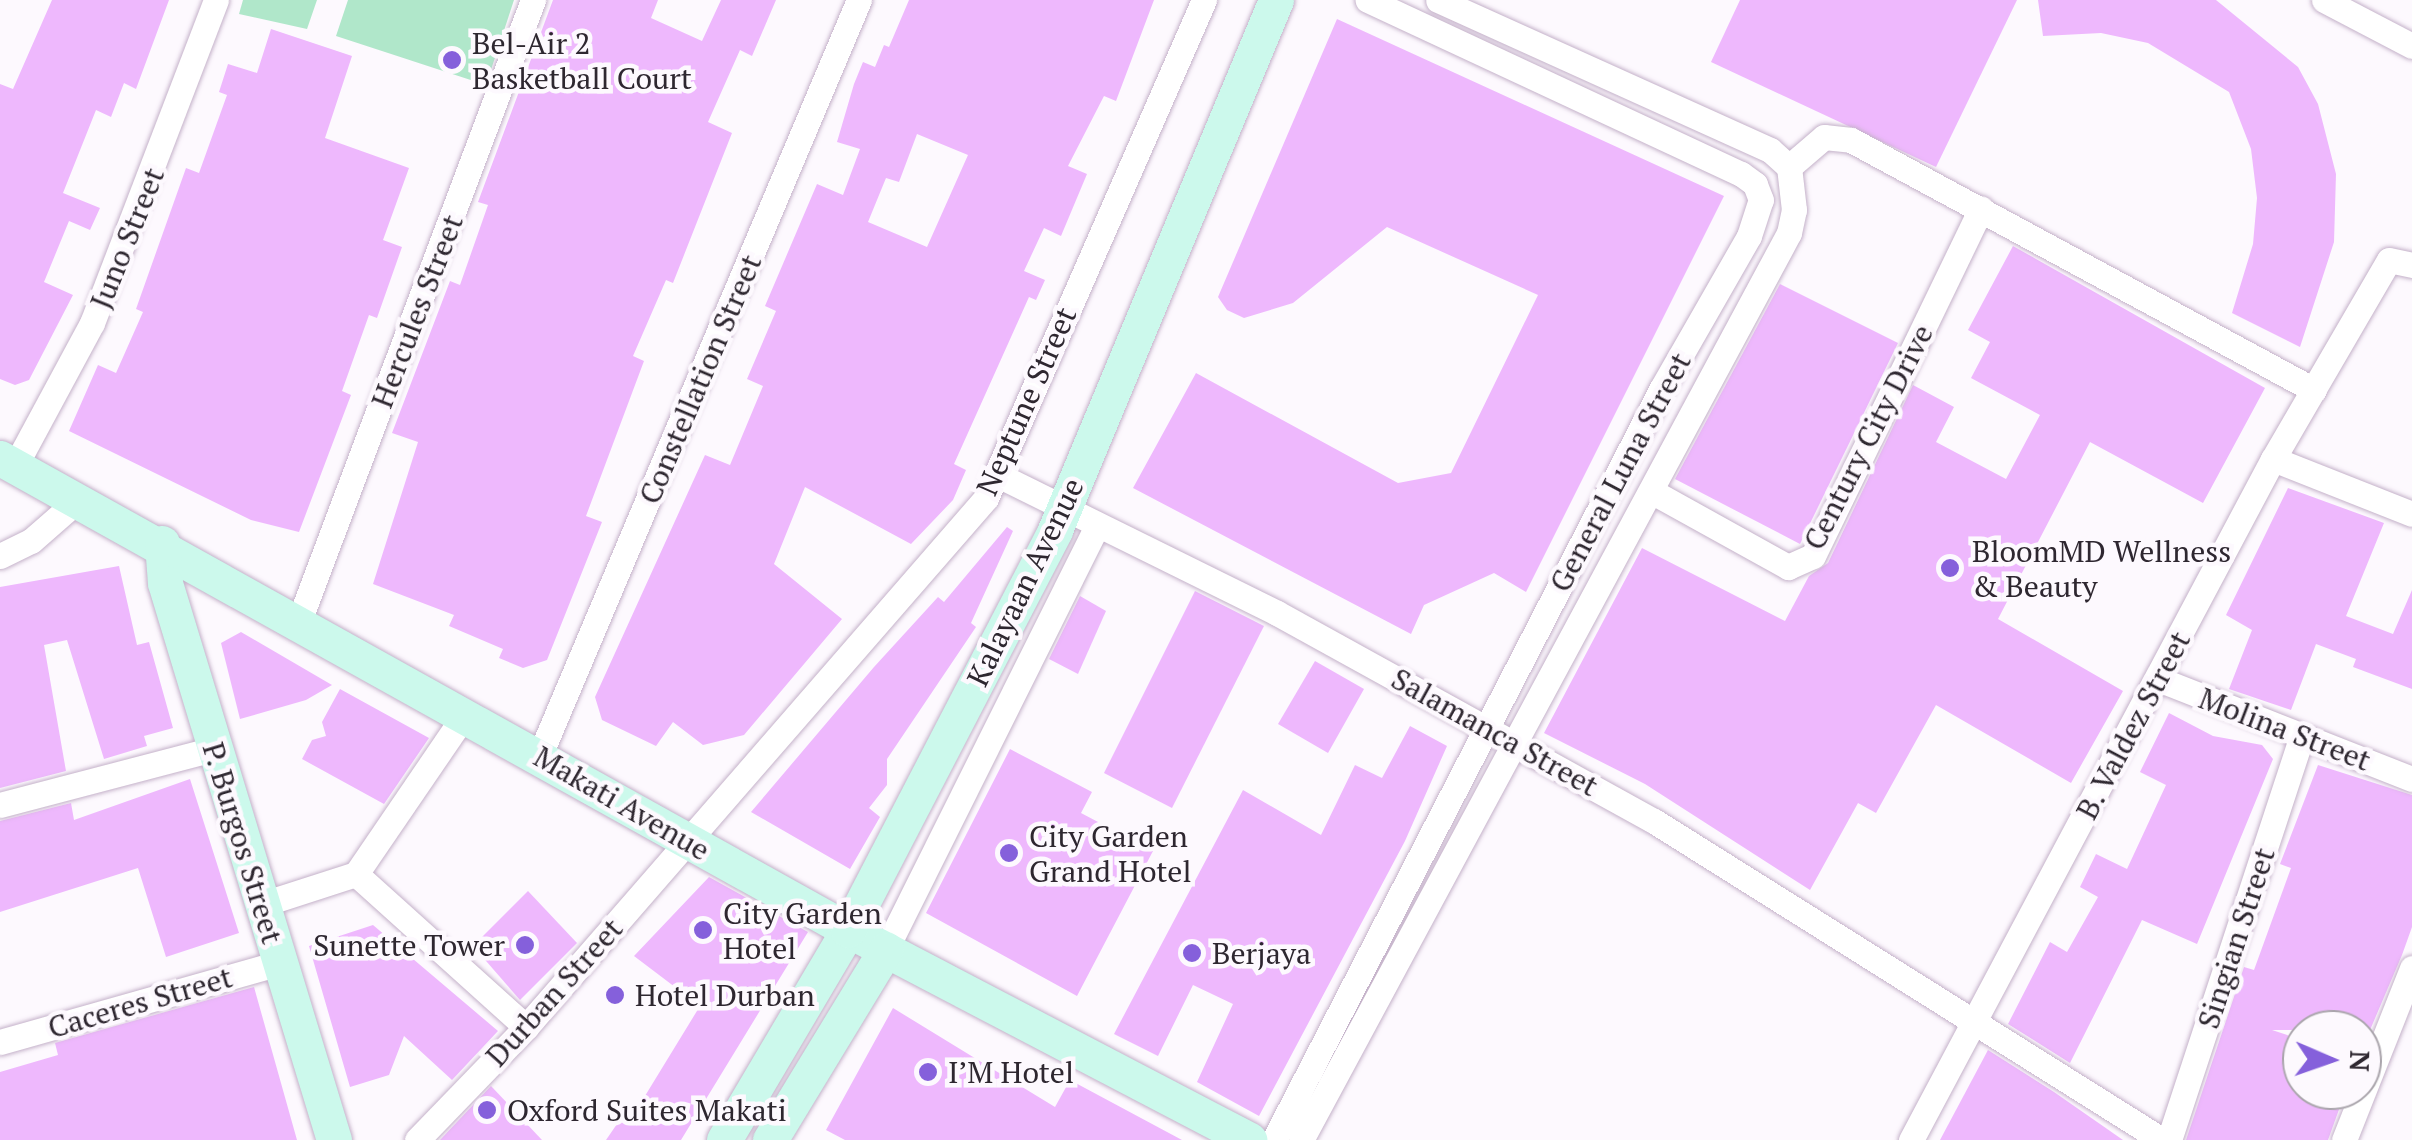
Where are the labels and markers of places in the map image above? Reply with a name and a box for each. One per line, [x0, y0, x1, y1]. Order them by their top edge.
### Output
place label: Bel-Air 2 Basketball Court [472, 25, 692, 96]
marker: Bel-Air 2 Basketball Court [441, 49, 463, 71]
place label: BloomMD Wellness & Beauty [1972, 533, 2231, 604]
marker: BloomMD Wellness & Beauty [1937, 555, 1963, 581]
place label: City Garden Grand Hotel [1029, 818, 1191, 888]
marker: City Garden Grand Hotel [998, 842, 1020, 864]
place label: City Garden Hotel [723, 895, 882, 966]
marker: City Garden Hotel [692, 919, 714, 941]
place label: Sunette Tower [313, 927, 505, 963]
marker: Sunette Tower [514, 934, 536, 956]
place label: Berjaya [1212, 935, 1311, 971]
marker: Berjaya [1181, 942, 1203, 964]
place label: Hotel Durban [635, 977, 815, 1013]
marker: Hotel Durban [604, 984, 626, 1006]
place label: I’M Hotel [948, 1054, 1074, 1090]
marker: I’M Hotel [917, 1061, 939, 1083]
place label: Oxford Suites Makati [507, 1092, 787, 1128]
marker: Oxford Suites Makati [476, 1099, 498, 1121]

